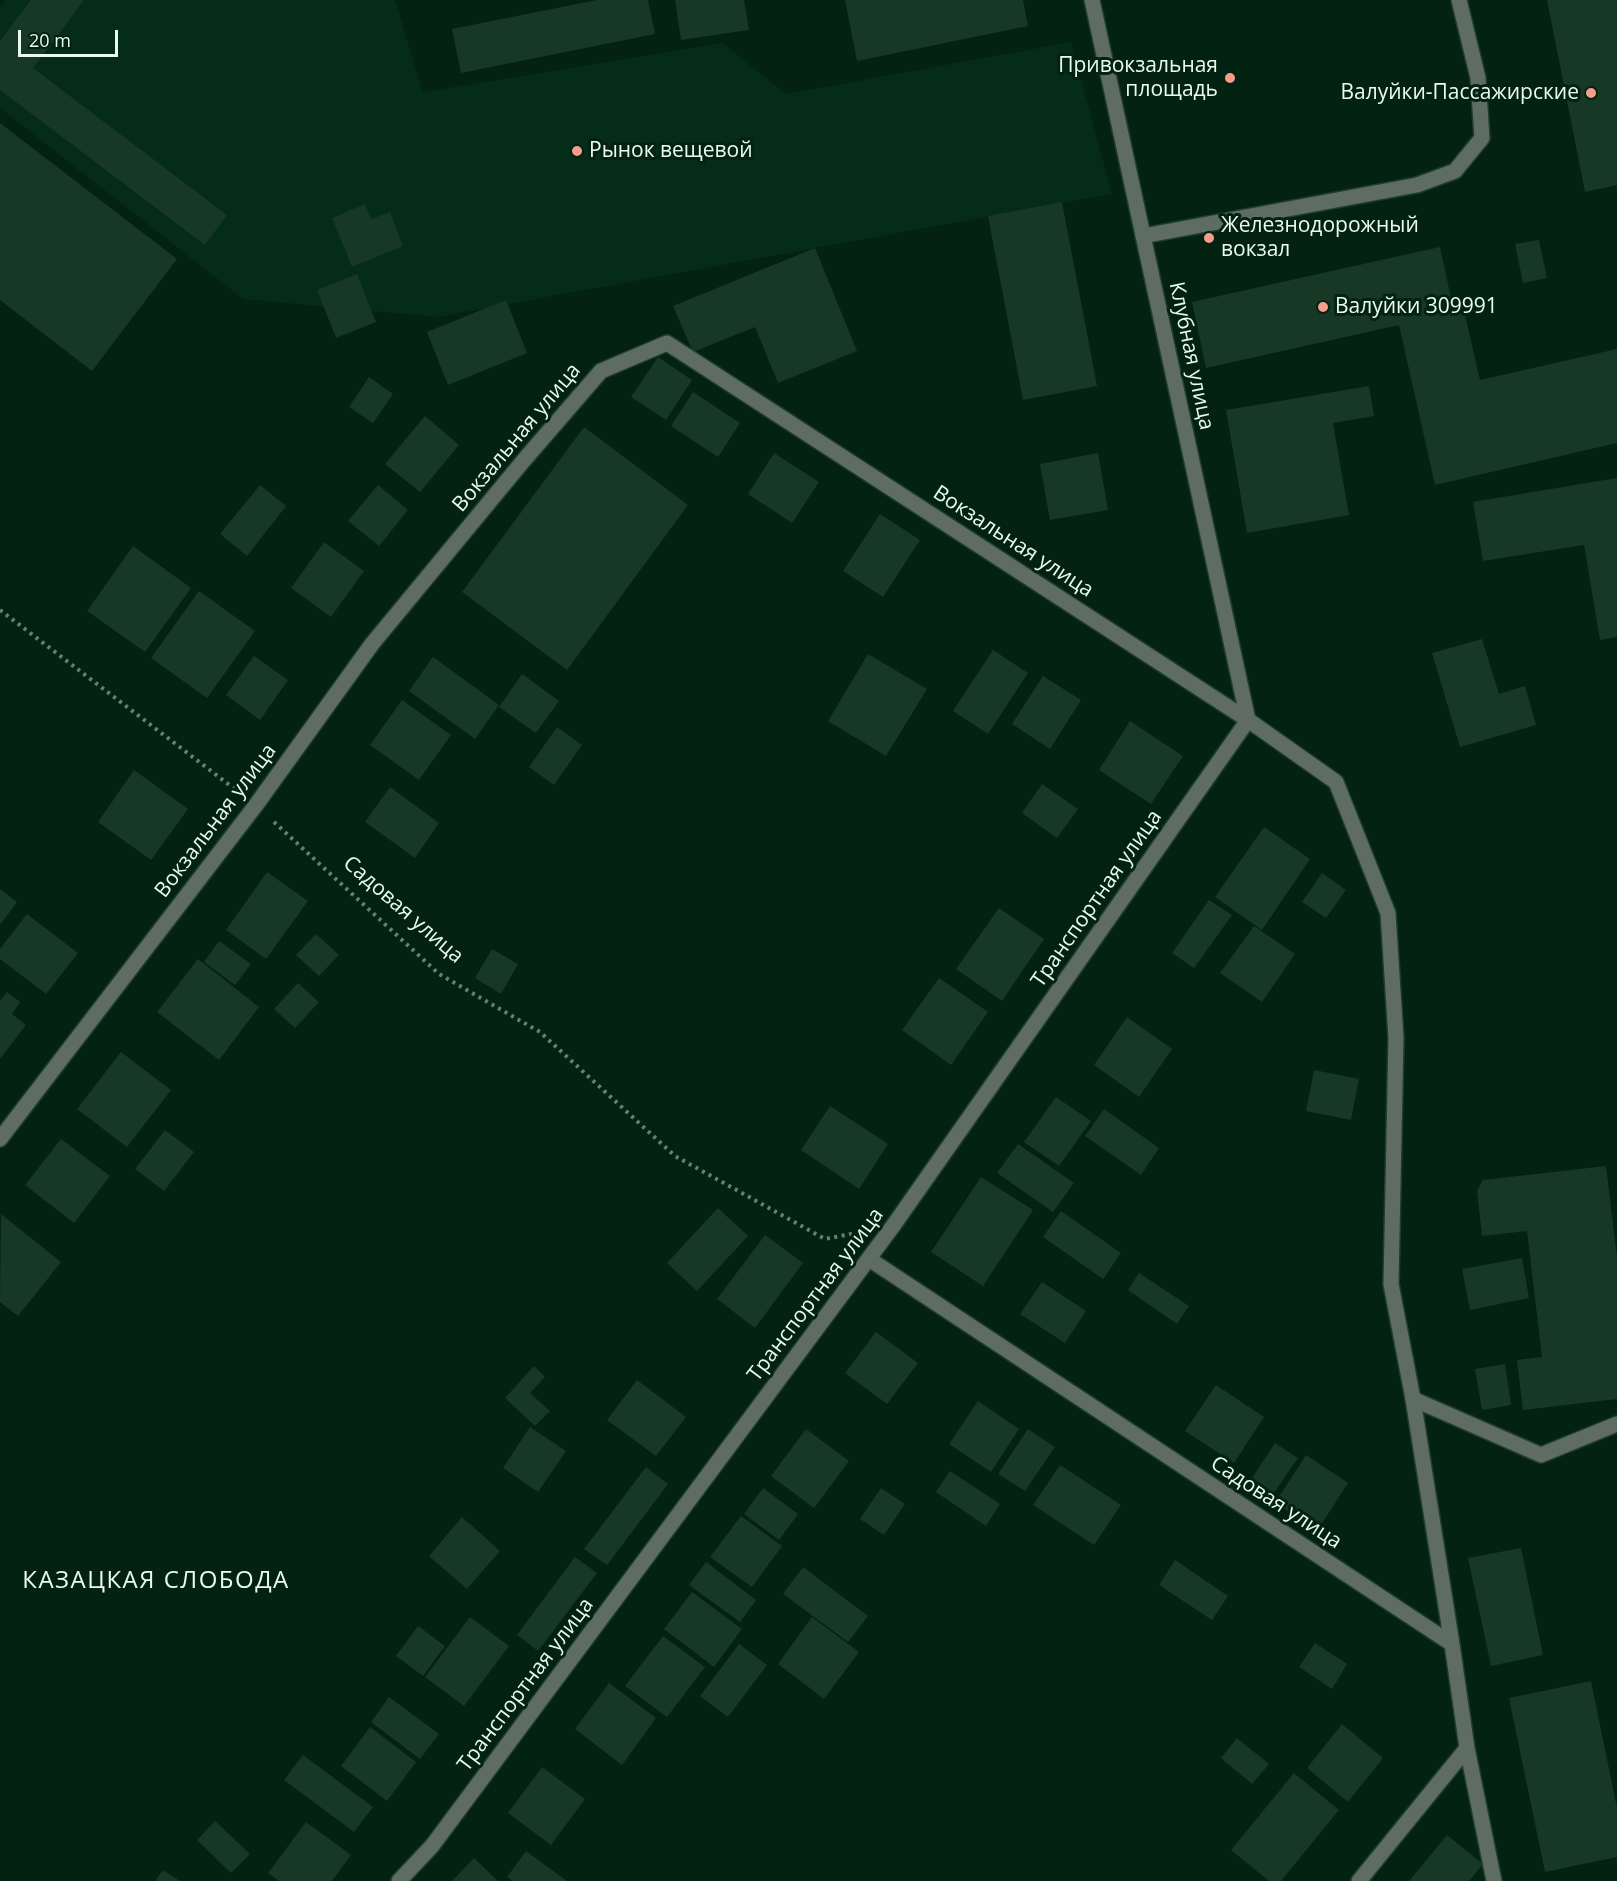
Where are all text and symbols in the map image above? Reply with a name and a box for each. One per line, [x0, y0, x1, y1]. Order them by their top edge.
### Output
scale bar [21, 18, 122, 56]
text: 20 m [29, 28, 71, 52]
place label: Привокзальная площадь [1058, 53, 1218, 103]
marker: Привокзальная площадь [1223, 71, 1237, 85]
place label: Валуйки-Пассажирские [1340, 80, 1579, 106]
marker: Валуйки-Пассажирские [1584, 86, 1598, 100]
place label: Рынок вещевой [589, 138, 753, 164]
marker: Рынок вещевой [570, 144, 584, 158]
place label: Железнодорожный вокзал [1221, 213, 1419, 263]
marker: Железнодорожный вокзал [1202, 231, 1216, 245]
street label: Клубная улица [1163, 280, 1219, 432]
place label: Валуйки 309991 [1335, 294, 1498, 320]
marker: Валуйки 309991 [1316, 300, 1330, 314]
street label: Вокзальная улица [448, 359, 586, 517]
street label: Вокзальная улица [928, 481, 1098, 603]
street label: Вокзальная улица [150, 739, 282, 903]
street label: Транспортная улица [1026, 806, 1168, 992]
street label: Садовая улица [338, 851, 468, 969]
street label: Транспортная улица [743, 1203, 889, 1387]
street label: Садовая улица [1206, 1451, 1346, 1555]
district label: КАЗАЦКАЯ СЛОБОДА [22, 1567, 290, 1595]
street label: Транспортная улица [453, 1593, 599, 1777]

